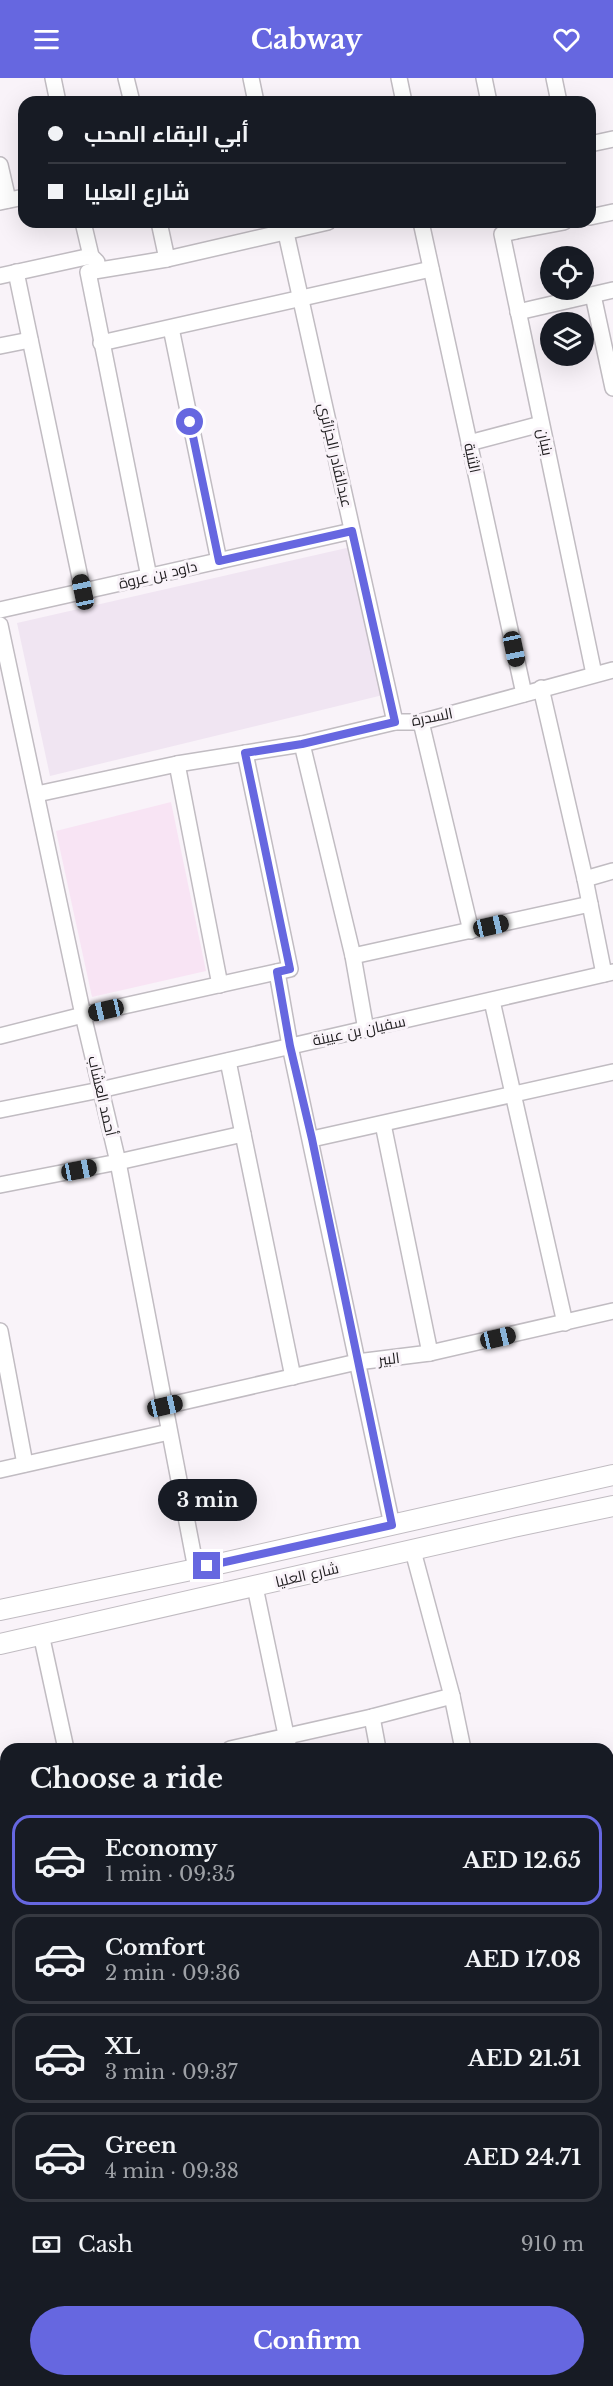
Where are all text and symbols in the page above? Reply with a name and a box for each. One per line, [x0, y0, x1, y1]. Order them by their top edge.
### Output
icon: menu [30, 23, 63, 56]
text: Cabway [251, 23, 362, 56]
icon: heart [550, 23, 583, 56]
text: أبي البقاء المحب [84, 121, 249, 148]
text: شارع العليا [84, 179, 190, 206]
map controls [540, 246, 594, 366]
button: locate [540, 246, 594, 300]
button: layers [540, 312, 594, 366]
street label: عبدالقادر الجزائري [311, 401, 357, 510]
route start [176, 408, 203, 435]
street label: بنبان [532, 427, 558, 457]
street label: الثنية [460, 441, 485, 475]
street label: داود بن عروة [117, 556, 199, 594]
car [70, 573, 96, 611]
car [501, 630, 527, 668]
street label: السدرة [410, 703, 454, 730]
car [471, 913, 511, 939]
car [86, 997, 126, 1023]
street label: سفيان بن عيينة [311, 1011, 407, 1051]
street label: أحمد العشاب [84, 1054, 121, 1138]
car [60, 1158, 98, 1182]
car [478, 1325, 518, 1351]
street label: البير [376, 1348, 401, 1369]
car [145, 1393, 185, 1419]
callout: 3 min [158, 1479, 256, 1521]
text: 3 min [177, 1488, 238, 1512]
route end [193, 1552, 220, 1579]
street label: شارع العليا [273, 1558, 341, 1593]
text: Choose a ride [30, 1762, 223, 1795]
icon: car [33, 1833, 87, 1887]
text: Economy [105, 1835, 217, 1862]
text: AED 12.65 [463, 1847, 581, 1874]
text: 1 min · 09:35 [105, 1862, 235, 1886]
icon: car [33, 1932, 87, 1986]
text: Comfort [105, 1934, 205, 1961]
text: AED 17.08 [465, 1946, 581, 1973]
text: 2 min · 09:36 [105, 1961, 240, 1985]
icon: car [33, 2031, 87, 2085]
text: XL [105, 2033, 140, 2060]
text: AED 21.51 [468, 2045, 581, 2072]
text: 3 min · 09:37 [105, 2060, 238, 2084]
icon: car [33, 2130, 87, 2184]
text: Green [105, 2132, 177, 2159]
text: AED 24.71 [465, 2144, 581, 2171]
text: 4 min · 09:38 [105, 2159, 239, 2183]
icon: cash [30, 2228, 63, 2261]
text: Cash [78, 2231, 133, 2258]
text: 910 m [521, 2232, 584, 2256]
button: Confirm [30, 2306, 584, 2375]

